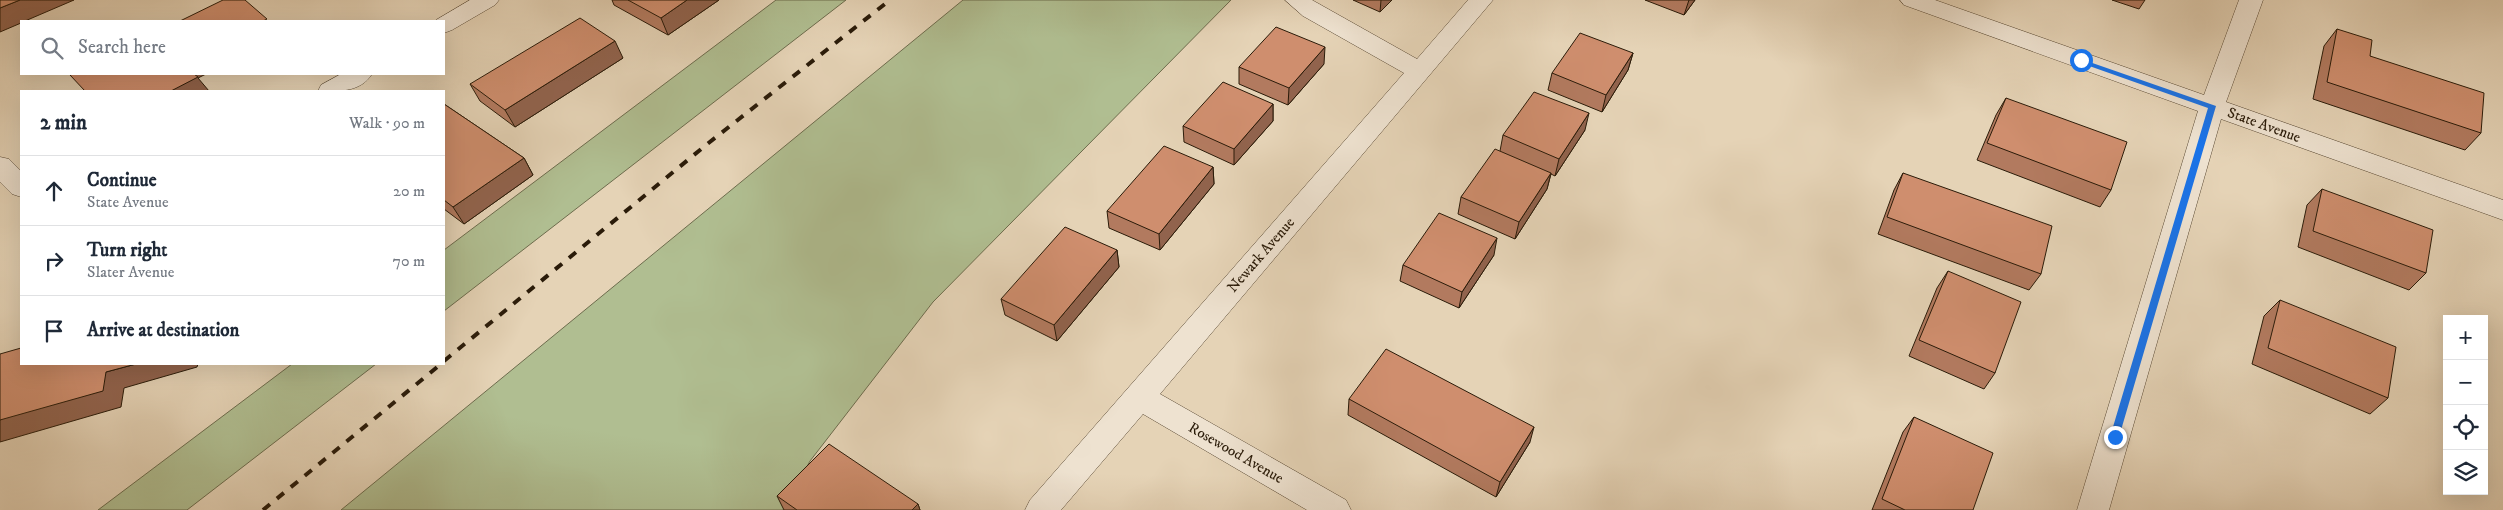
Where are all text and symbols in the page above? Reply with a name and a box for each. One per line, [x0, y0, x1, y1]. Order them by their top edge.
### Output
search box [20, 20, 445, 75]
icon: search [38, 34, 66, 62]
text: Search here [78, 36, 166, 59]
route start [2070, 49, 2093, 72]
street label: State Avenue [2225, 103, 2303, 147]
text: 2 min [40, 110, 87, 136]
text: Walk · 90 m [349, 113, 425, 133]
text: Continue [87, 169, 157, 192]
icon: ahead [40, 177, 68, 205]
text: 20 m [393, 181, 425, 201]
text: State Avenue [87, 192, 169, 212]
street label: Newark Avenue [1223, 213, 1299, 297]
text: Turn right [87, 239, 167, 262]
icon: right [40, 247, 68, 275]
text: 70 m [393, 251, 425, 271]
text: Slater Avenue [87, 262, 174, 282]
map controls [2443, 315, 2488, 495]
button: + [2443, 315, 2488, 360]
icon: arrive [40, 317, 68, 345]
text: Arrive at destination [87, 319, 239, 342]
button: − [2443, 360, 2488, 405]
button: locate [2443, 405, 2488, 450]
street label: Rosewood Avenue [1185, 418, 1287, 488]
route end [2104, 426, 2127, 449]
button: layers [2443, 450, 2488, 495]

